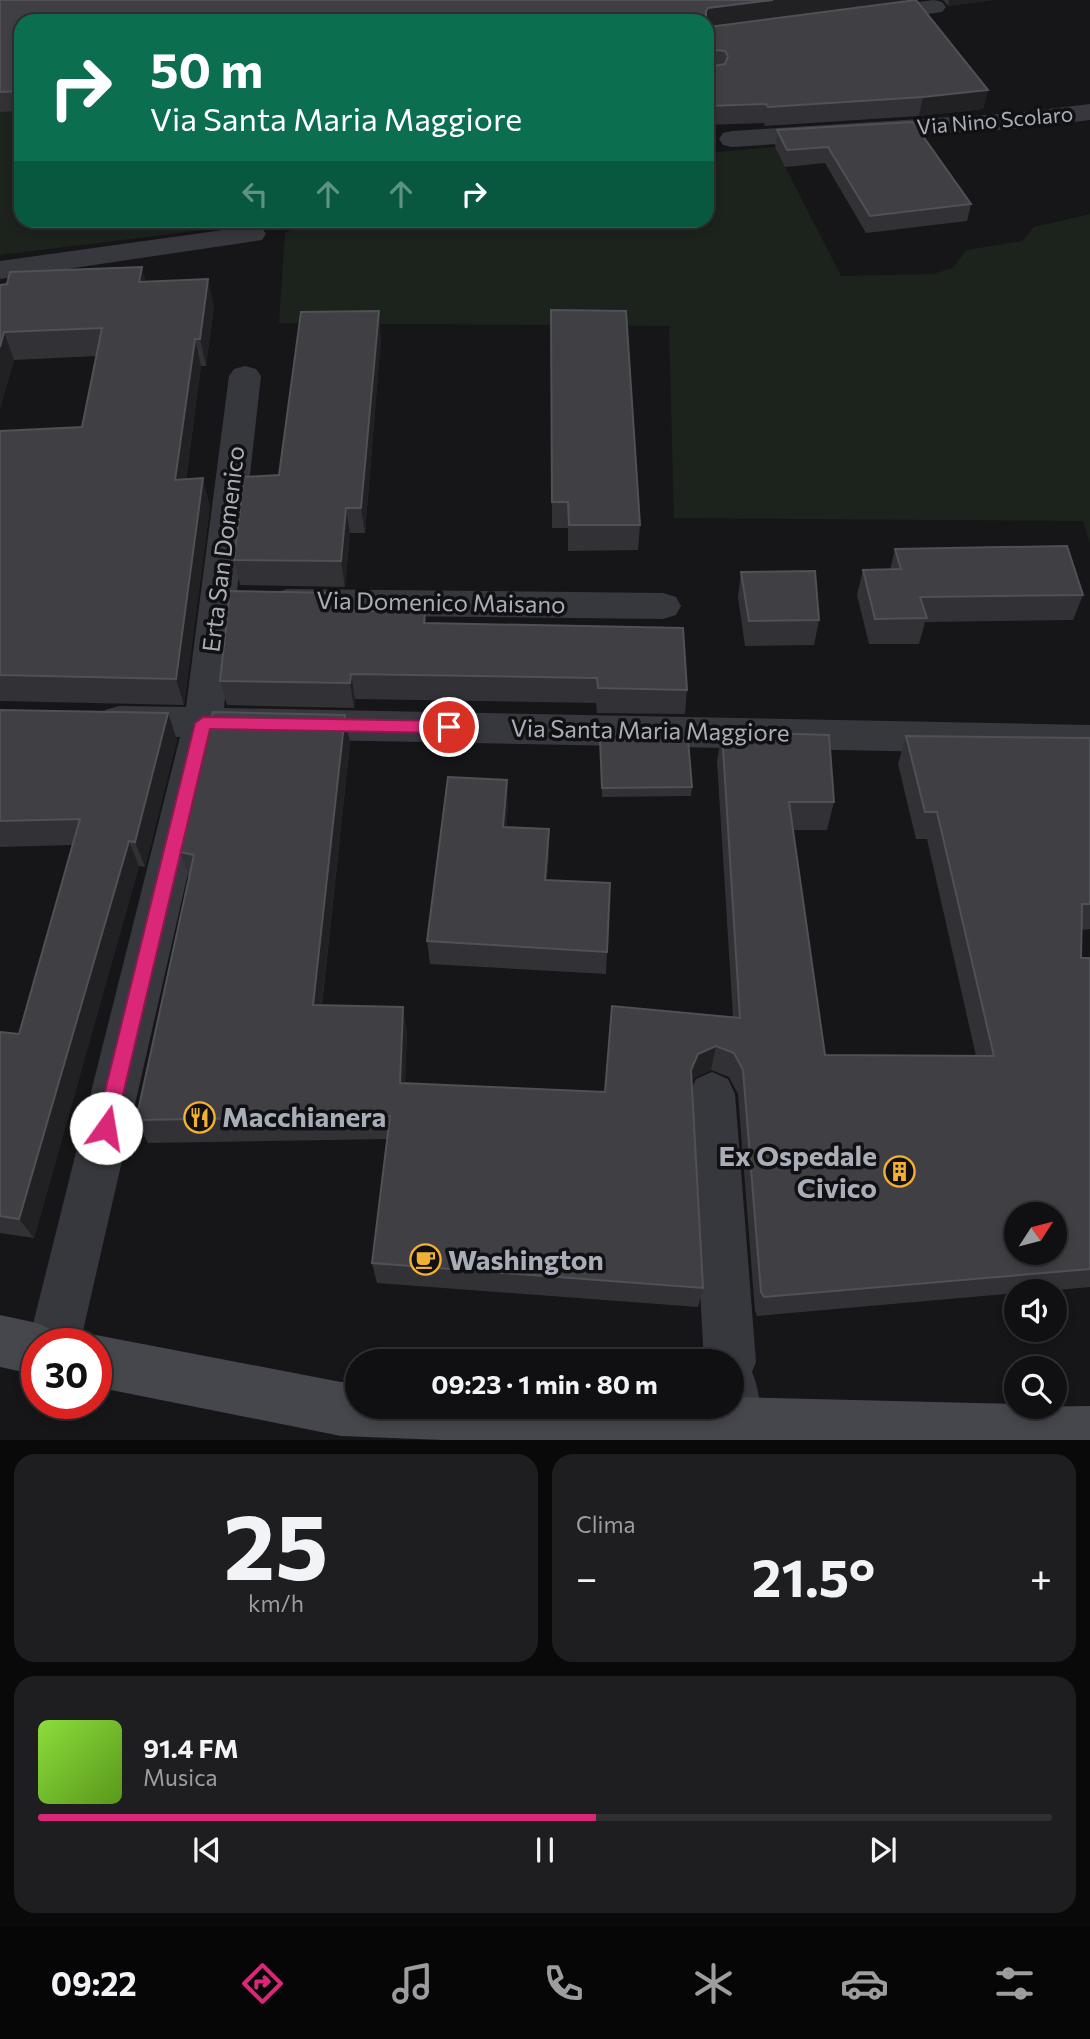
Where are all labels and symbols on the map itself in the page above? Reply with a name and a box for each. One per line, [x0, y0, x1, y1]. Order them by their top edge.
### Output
street label: Via Nino Scolaro [916, 100, 1074, 139]
street label: Erta San Domenico [195, 444, 250, 654]
street label: Via Domenico Maisano [316, 585, 566, 618]
pin [419, 697, 479, 757]
street label: Via Santa Maria Maggiore [510, 713, 790, 746]
position arrow [69, 1091, 143, 1165]
place label: Macchianera [222, 1099, 386, 1133]
restaurant icon: Macchianera [182, 1100, 216, 1134]
place label: Ex Ospedale Civico [718, 1138, 877, 1204]
building icon: Ex Ospedale Civico [883, 1155, 917, 1189]
north arrow [1004, 1202, 1068, 1265]
place label: Washington [448, 1242, 604, 1276]
cafe icon: Washington [408, 1243, 442, 1277]
speed limit sign: 30 [21, 1328, 112, 1419]

